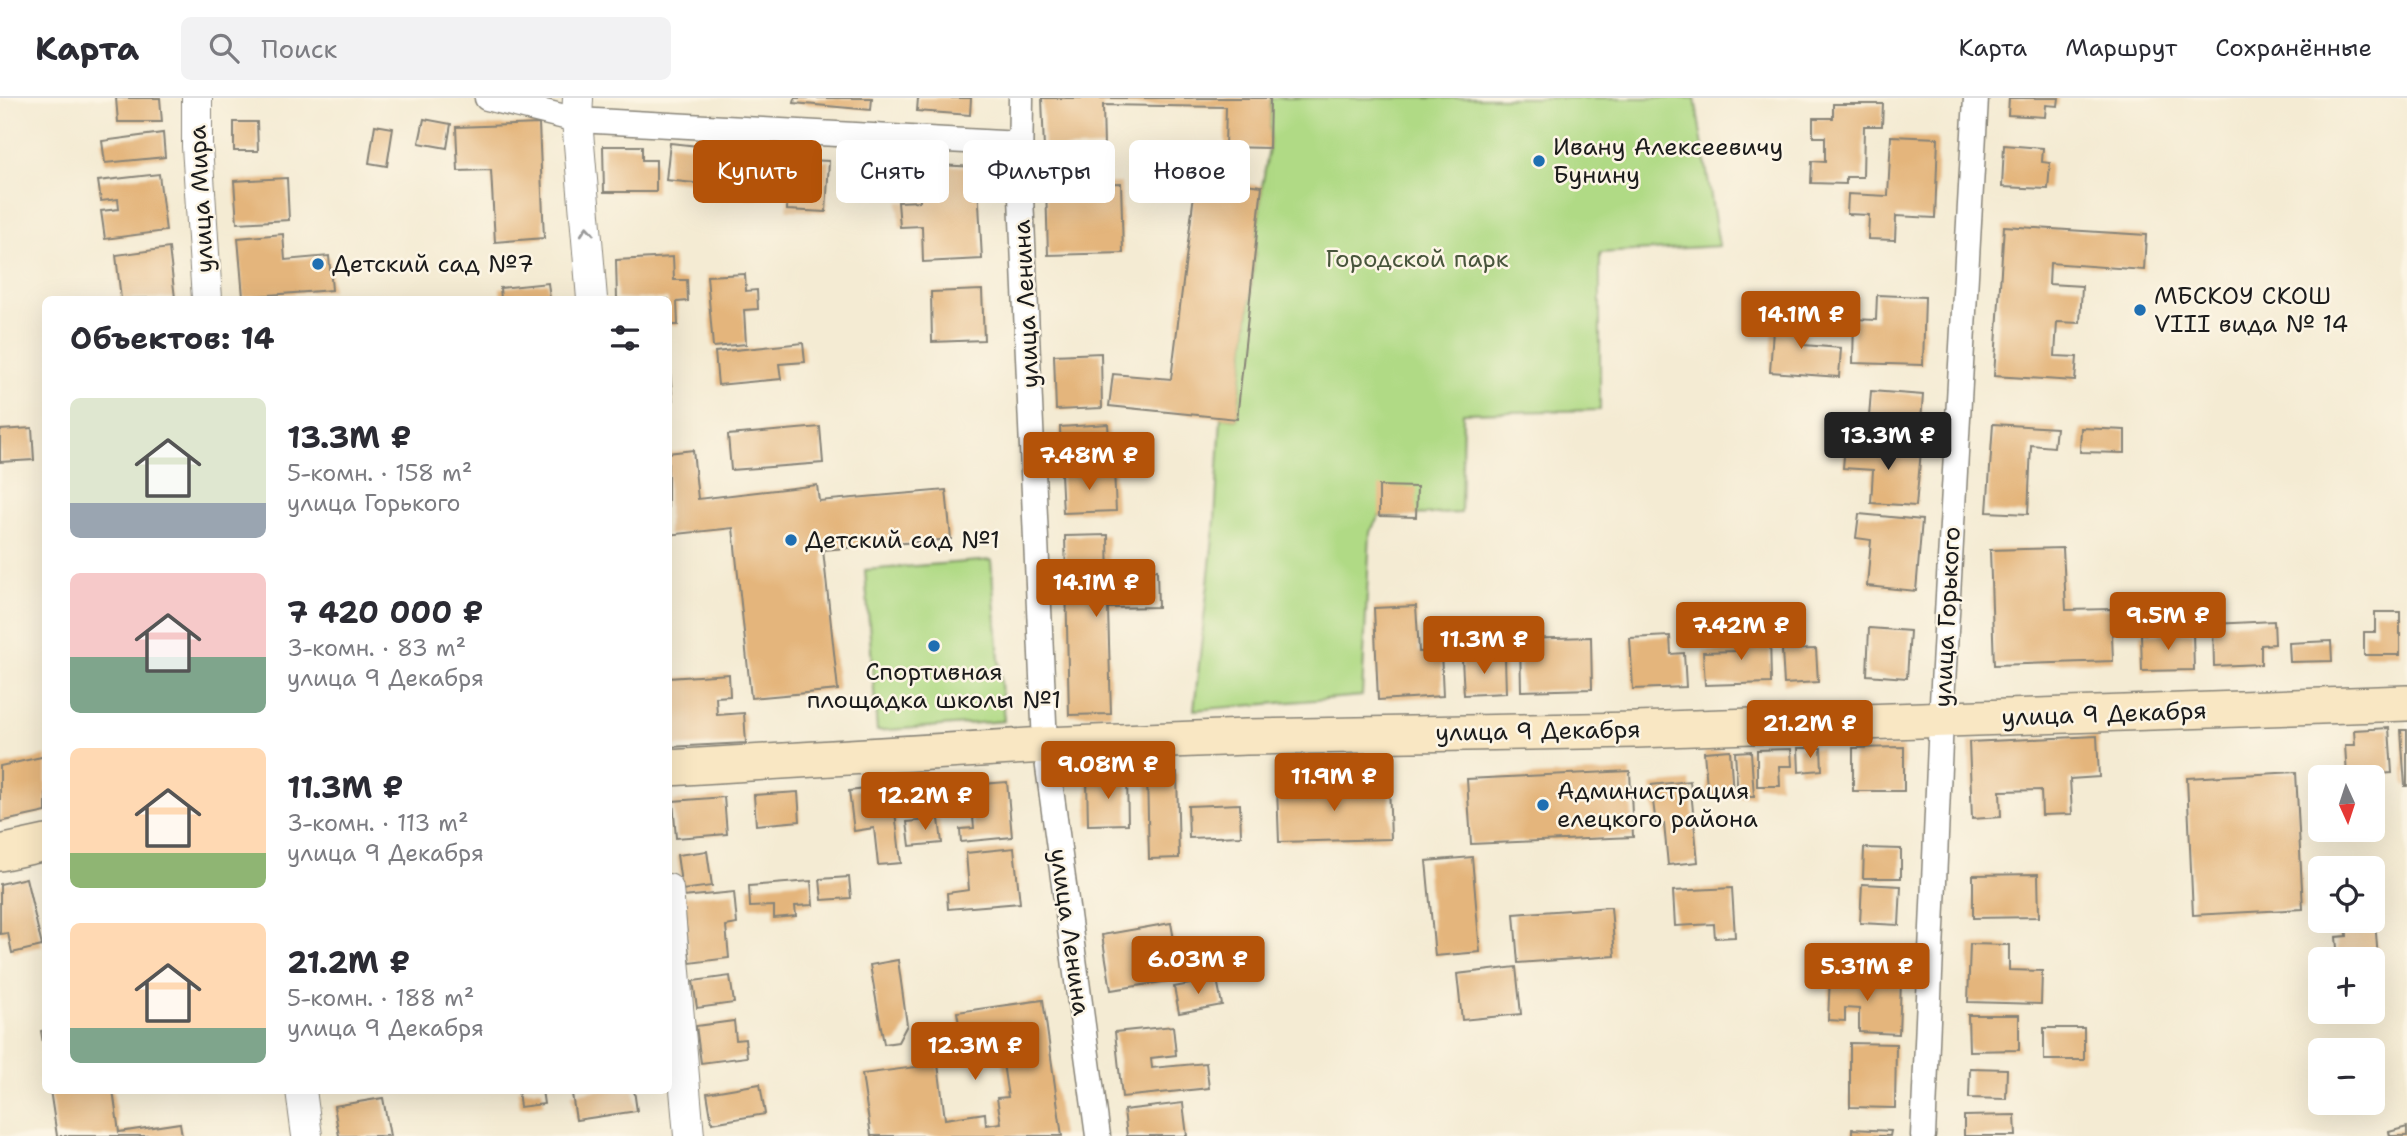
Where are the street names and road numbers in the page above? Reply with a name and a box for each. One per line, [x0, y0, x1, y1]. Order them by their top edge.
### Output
street label: улица Мира [181, 124, 221, 274]
street label: улица Ленина [1006, 219, 1046, 389]
street label: улица Горького [1926, 526, 1968, 708]
street label: улица 9 Декабря [2001, 694, 2207, 734]
street label: улица 9 Декабря [1435, 713, 1641, 749]
street label: улица Ленина [1042, 846, 1098, 1018]

